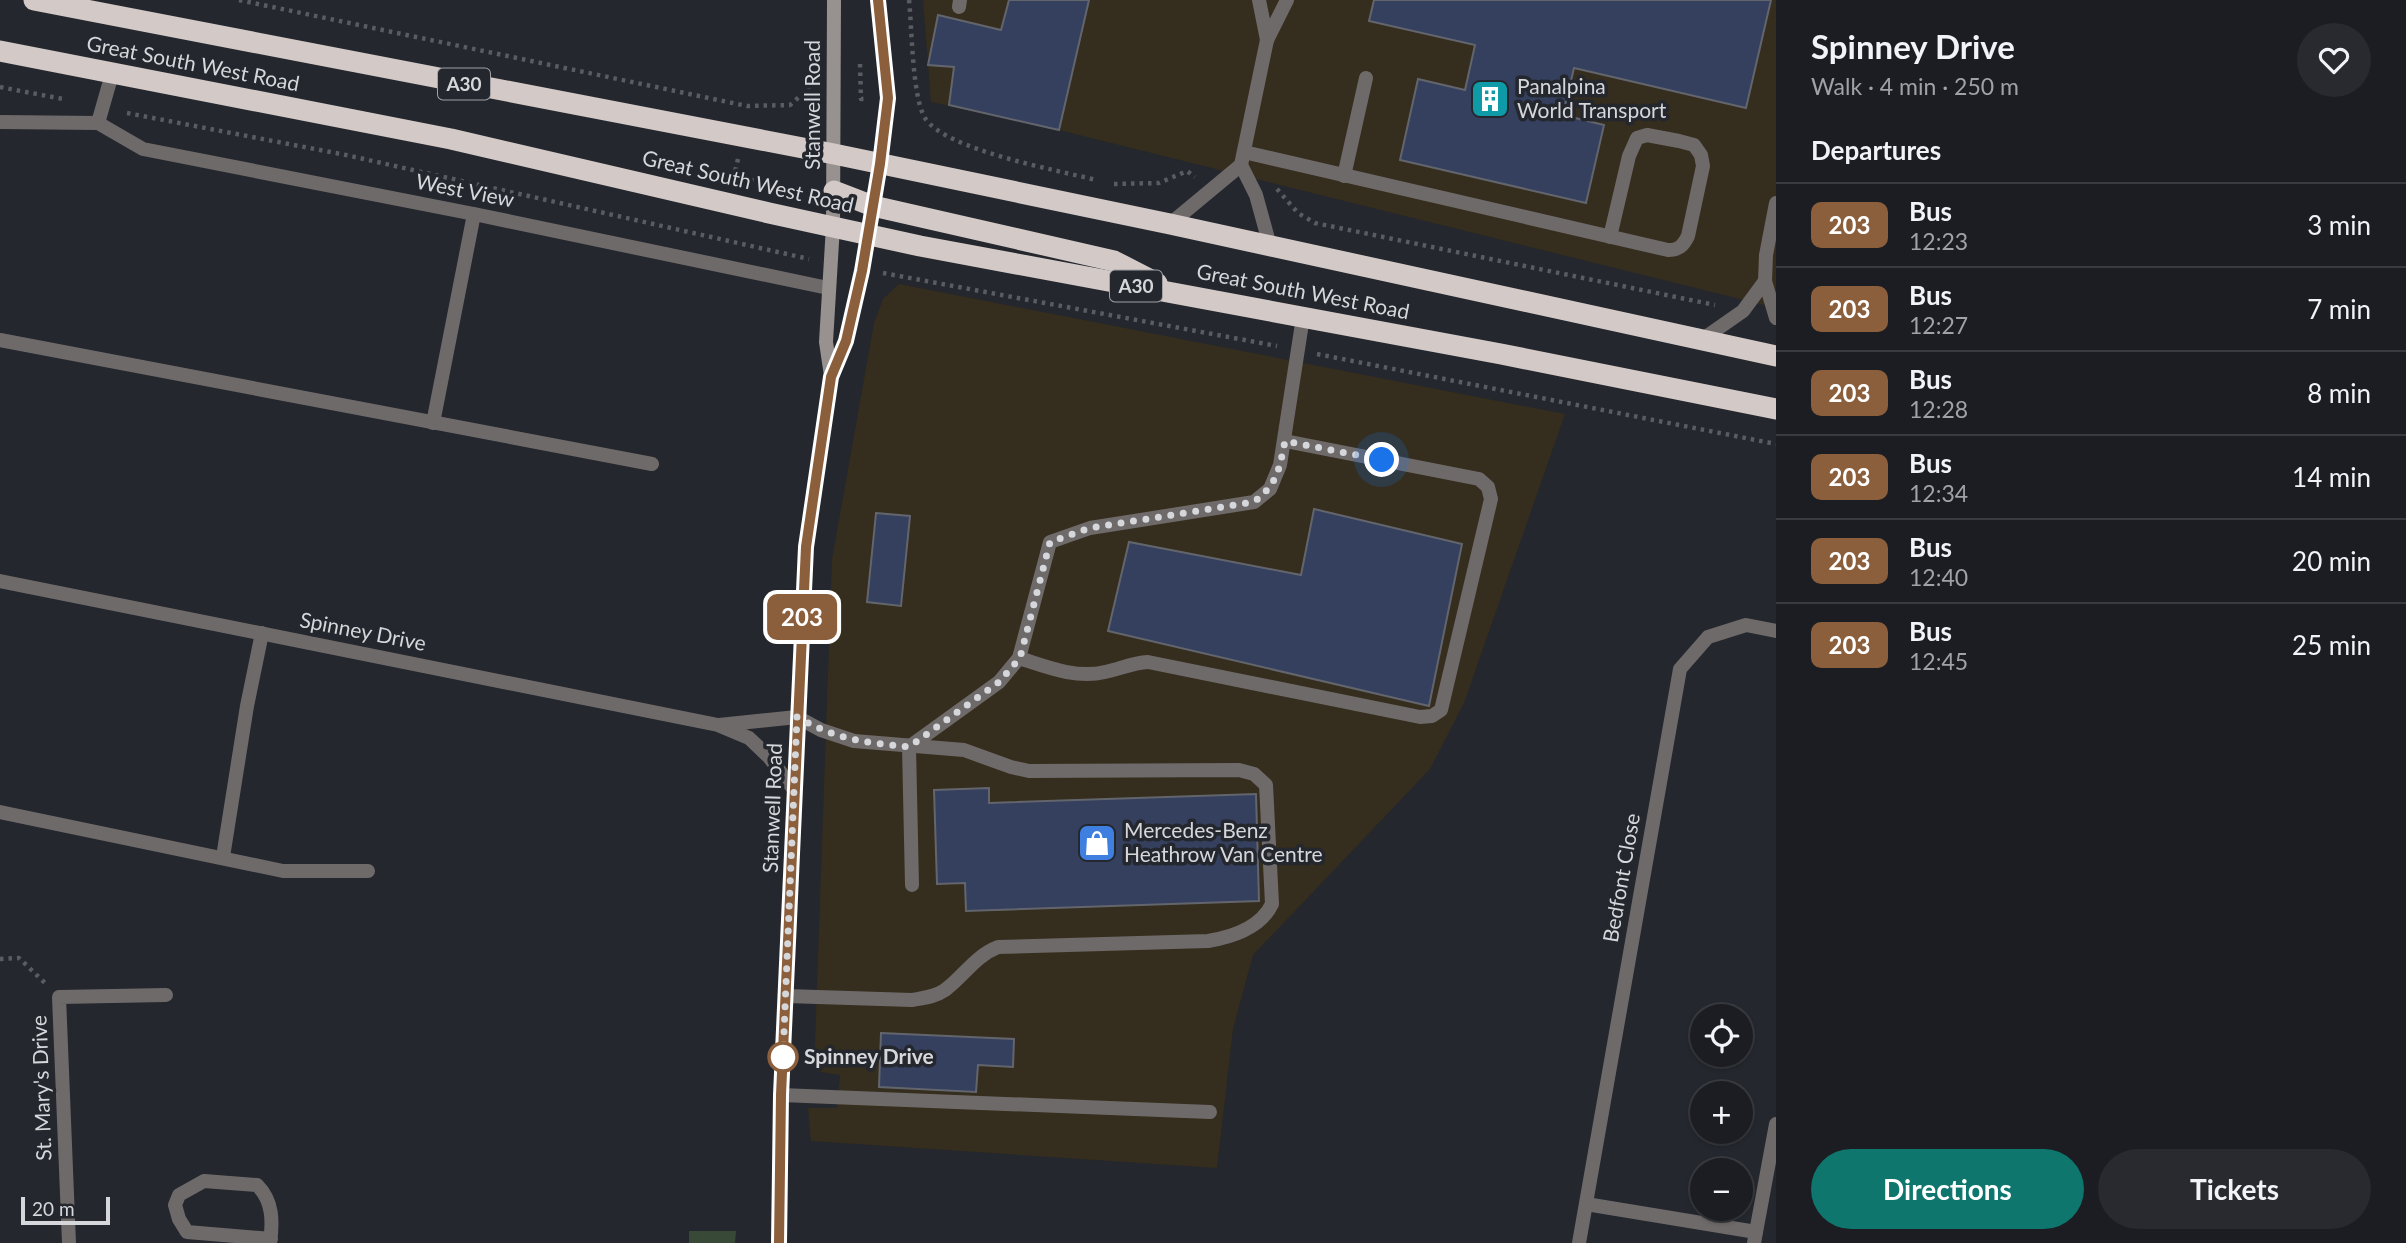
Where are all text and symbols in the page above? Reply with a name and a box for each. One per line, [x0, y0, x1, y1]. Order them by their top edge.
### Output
button: heart [2297, 23, 2371, 97]
text: Spinney Drive [1811, 26, 2015, 66]
street label: Great South West Road [85, 30, 302, 95]
street label: Stanwell Road [799, 40, 824, 170]
road number: A30 [438, 68, 490, 100]
text: Walk · 4 min · 250 m [1811, 72, 2019, 100]
place label: Panalpina World Transport [1517, 73, 1667, 122]
building icon: Panalpina World Transport [1469, 78, 1511, 120]
text: Departures [1811, 134, 1941, 166]
street label: Great South West Road [640, 144, 856, 217]
street label: West View [414, 168, 517, 211]
text: Bus [1909, 195, 1952, 227]
text: 3 min [2307, 209, 2371, 241]
text: 203 [1829, 210, 1870, 239]
text: 12:23 [1909, 227, 1968, 255]
street label: Great South West Road [1195, 258, 1412, 323]
road number: A30 [1110, 270, 1162, 302]
text: Bus [1909, 279, 1952, 311]
text: 7 min [2307, 293, 2371, 325]
text: 203 [1829, 294, 1870, 323]
text: 12:27 [1909, 311, 1968, 339]
text: Bus [1909, 363, 1952, 395]
text: 8 min [2307, 377, 2371, 409]
text: 203 [1829, 378, 1870, 407]
text: 12:28 [1909, 395, 1968, 423]
your location [1364, 442, 1399, 477]
text: Bus [1909, 447, 1952, 479]
text: 14 min [2292, 461, 2371, 493]
text: 203 [1829, 462, 1870, 491]
text: 12:34 [1909, 479, 1968, 507]
text: Bus [1909, 531, 1952, 563]
text: 20 min [2292, 545, 2371, 577]
text: 203 [1829, 546, 1870, 575]
text: 12:40 [1909, 563, 1968, 591]
line badge: 203 [762, 594, 842, 640]
text: 203 [781, 602, 823, 631]
street label: Spinney Drive [298, 606, 428, 655]
text: Bus [1909, 615, 1952, 647]
text: 25 min [2292, 629, 2371, 661]
text: 203 [1829, 630, 1870, 659]
text: 12:45 [1909, 647, 1968, 675]
street label: Stanwell Road [757, 743, 786, 873]
street label: Bedfont Close [1597, 811, 1644, 944]
place label: Mercedes-Benz Heathrow Van Centre [1124, 817, 1323, 866]
shop icon: Mercedes-Benz Heathrow Van Centre [1076, 822, 1118, 864]
map controls [1690, 1004, 1753, 1221]
button: locate [1690, 1004, 1753, 1067]
street label: St. Mary's Drive [25, 1015, 56, 1161]
marker: Spinney Drive [768, 1042, 798, 1072]
place label: Spinney Drive [804, 1043, 934, 1068]
button: + [1690, 1081, 1753, 1144]
button: Directions [1811, 1149, 2084, 1229]
button: Tickets [2098, 1149, 2371, 1229]
button: − [1690, 1158, 1753, 1221]
scale bar [21, 1194, 110, 1226]
text: 20 m [32, 1197, 75, 1220]

